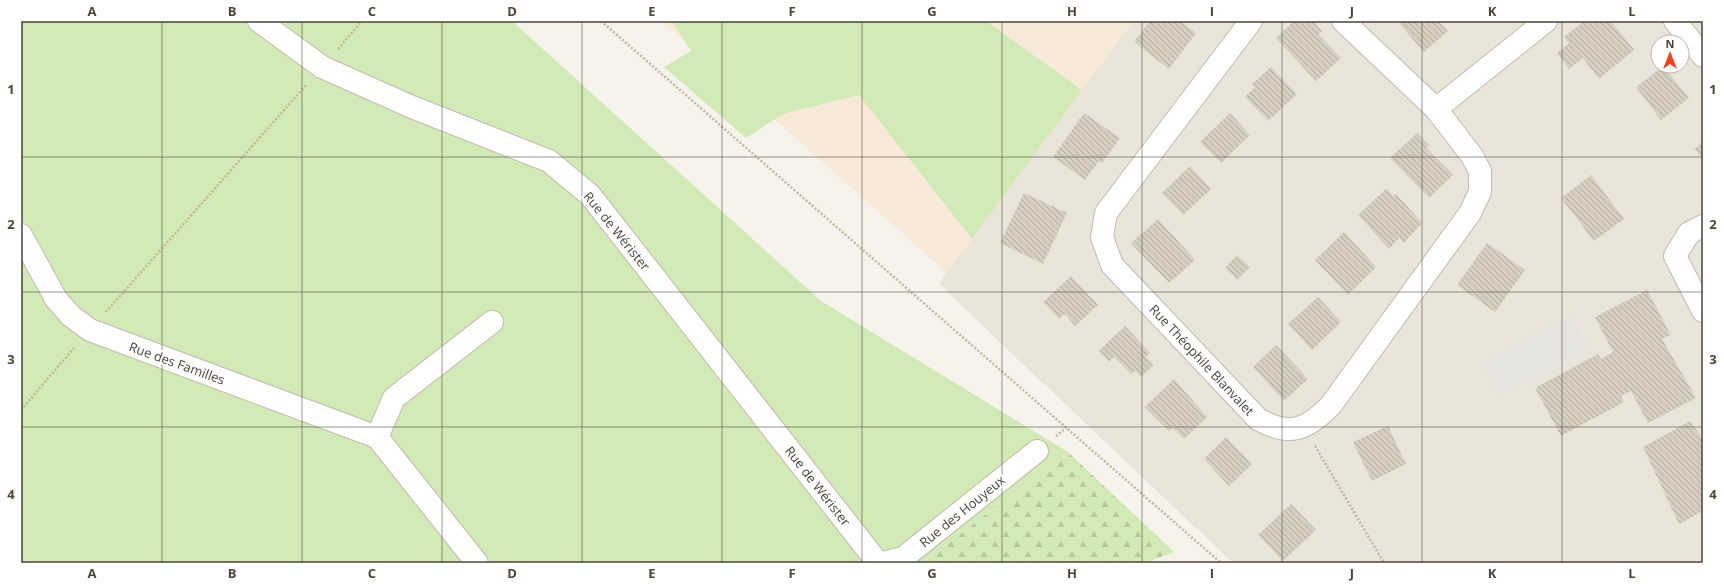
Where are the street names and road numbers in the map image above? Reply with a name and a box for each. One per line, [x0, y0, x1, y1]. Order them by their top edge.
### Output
street label: Rue de Wérister [580, 188, 655, 275]
street label: Rue Théophile Blanvalet [1146, 301, 1259, 420]
street label: Rue des Familles [127, 337, 227, 389]
street label: Rue de Wérister [781, 442, 855, 530]
street label: Rue des Houyeux [915, 471, 1009, 551]

